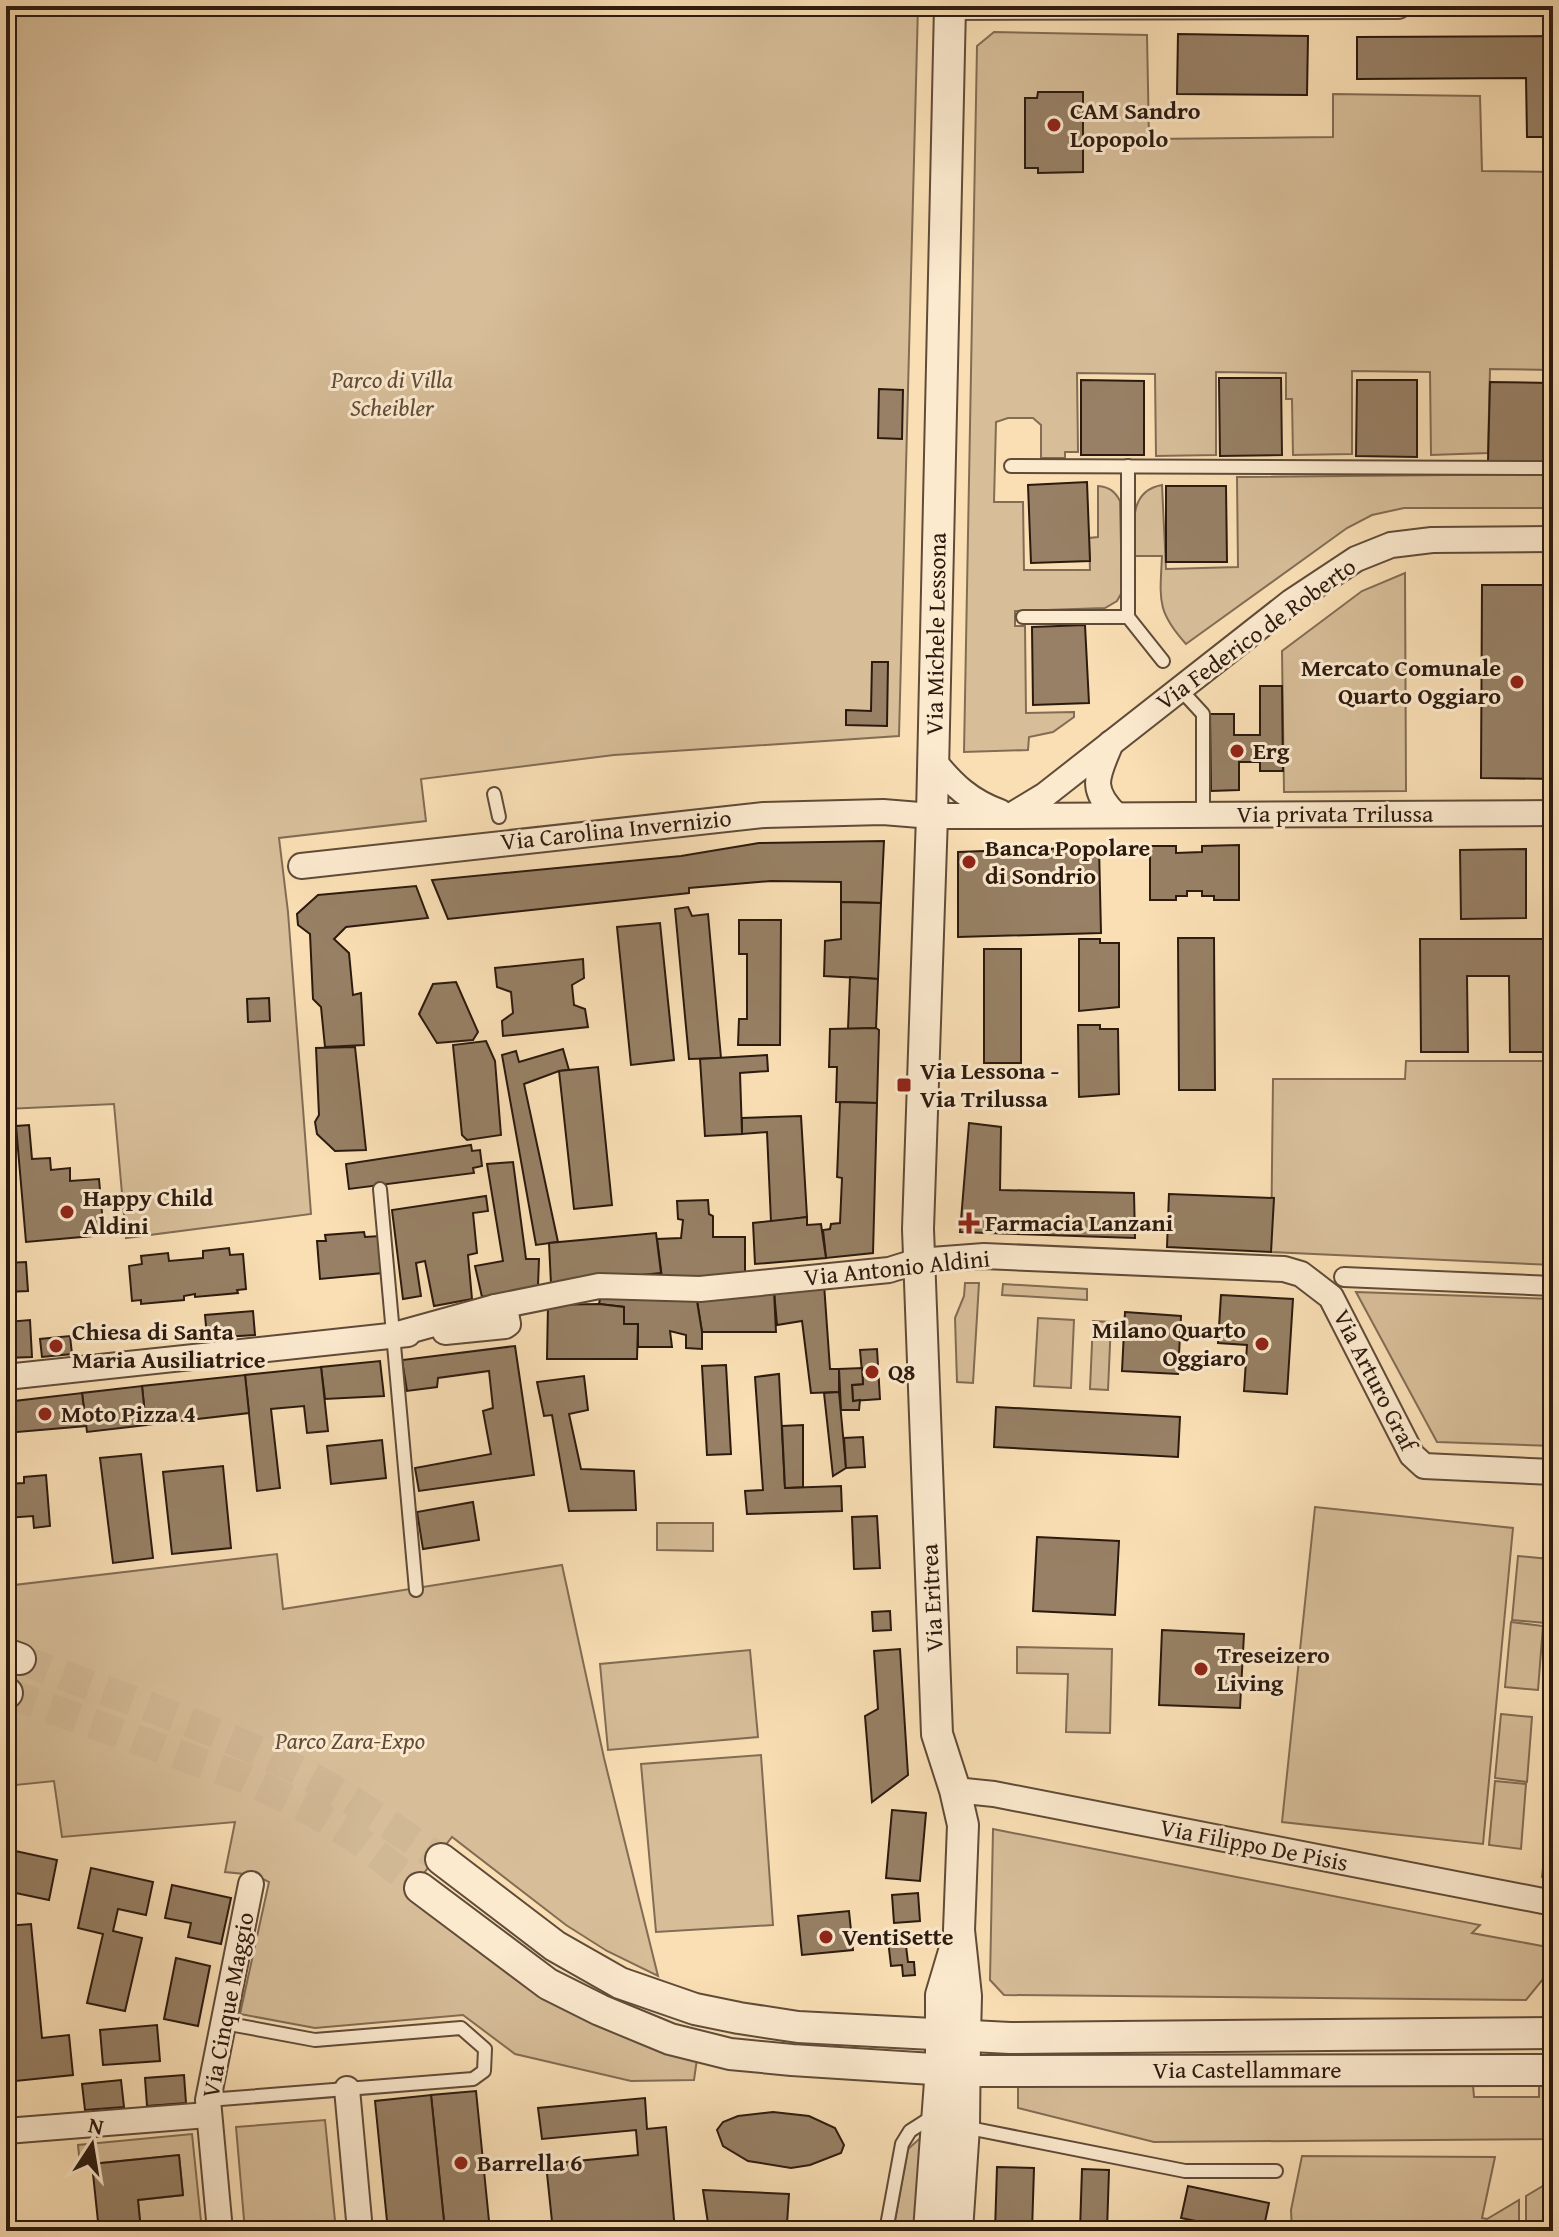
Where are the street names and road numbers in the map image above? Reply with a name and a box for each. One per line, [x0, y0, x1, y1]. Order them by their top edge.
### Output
street label: Via Michele Lessona [916, 532, 955, 736]
street label: Via Federico de Roberto [1148, 549, 1363, 718]
street label: Via privata Trilussa [1237, 796, 1434, 831]
street label: Via Carolina Invernizio [499, 800, 733, 859]
street label: Via Antonio Aldini [802, 1240, 992, 1295]
street label: Via Arturo Graf [1325, 1303, 1427, 1459]
street label: Via Eritrea [911, 1542, 952, 1653]
street label: Via Filippo De Pisis [1157, 1809, 1351, 1880]
street label: Via Cinque Maggio [192, 1909, 263, 2101]
street label: Via Castellammare [1153, 2052, 1341, 2087]

